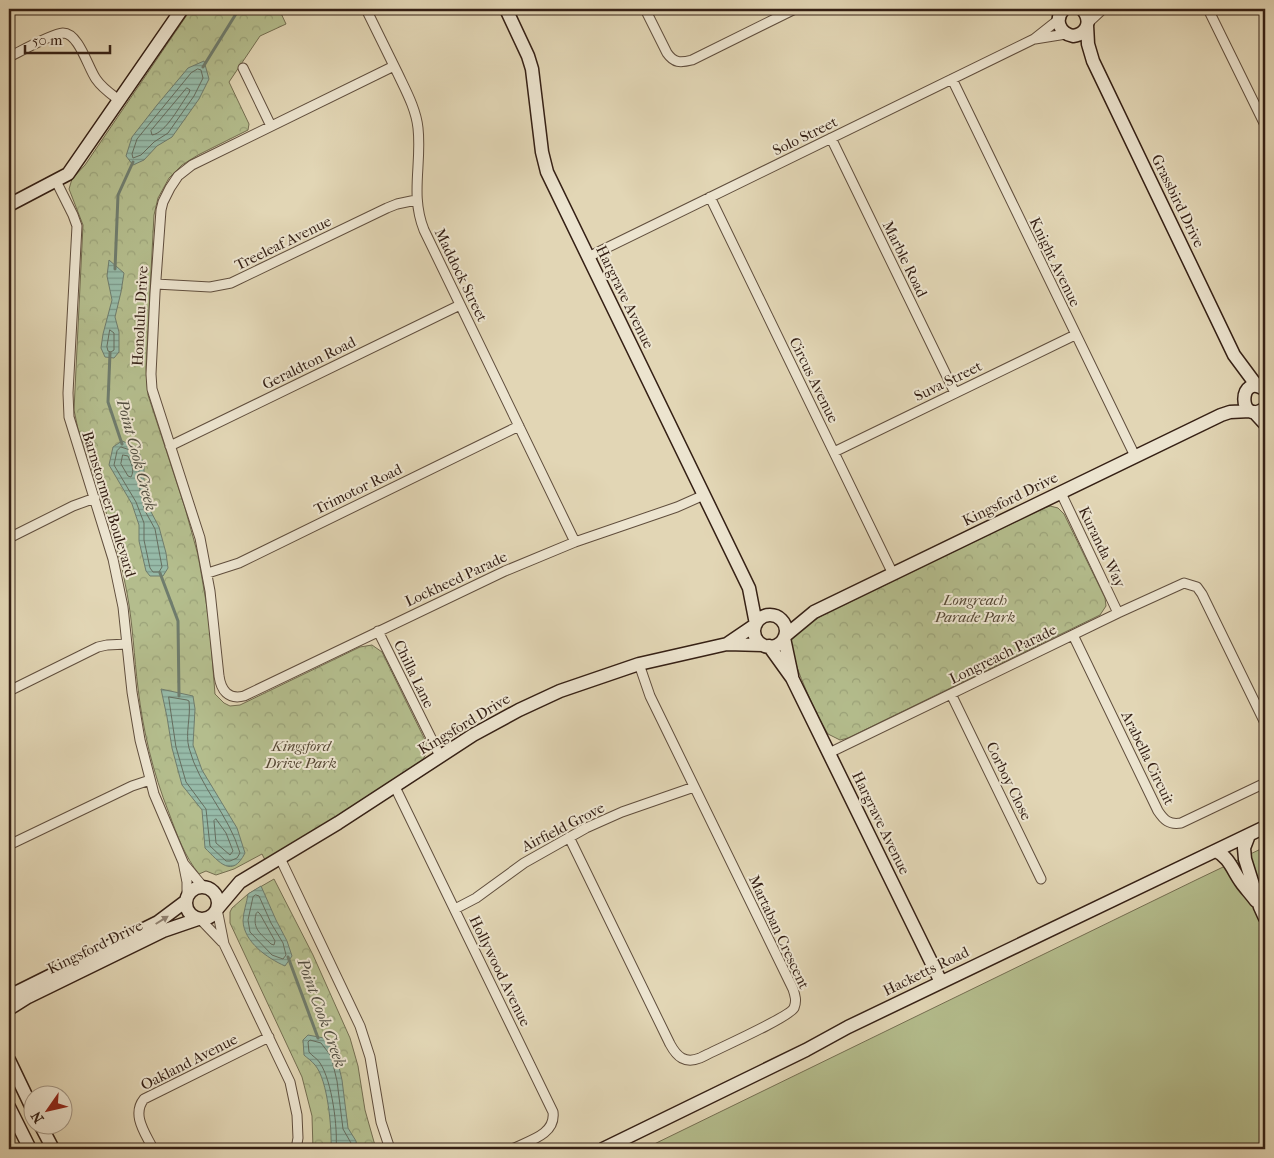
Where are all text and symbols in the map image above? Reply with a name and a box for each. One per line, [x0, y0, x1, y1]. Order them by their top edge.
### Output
scale bar [25, 22, 110, 54]
text: 50 m [32, 31, 63, 49]
street label: Solo Street [770, 112, 841, 159]
street label: Grassbird Drive [1148, 151, 1209, 251]
street label: Treeleaf Avenue [232, 212, 335, 274]
street label: Knight Avenue [1026, 214, 1085, 310]
street label: Marble Road [879, 218, 932, 301]
street label: Maddock Street [431, 225, 492, 325]
street label: Hargrave Avenue [592, 242, 658, 352]
street label: Honolulu Drive [128, 265, 152, 367]
street label: Geraldton Road [259, 332, 359, 393]
street label: Circus Avenue [786, 334, 843, 426]
street label: Suva Street [911, 357, 985, 405]
water label: Point Cook Creek [113, 396, 161, 513]
street label: Barnstormer Boulevard [78, 429, 140, 580]
street label: Trimotor Road [311, 460, 406, 518]
street label: Kingsford Drive [959, 468, 1061, 530]
street label: Kuranda Way [1075, 504, 1130, 591]
street label: Lockheed Parade [402, 547, 510, 610]
park label: Longreach Parade Park [934, 591, 1015, 626]
street label: Longreach Parade [946, 620, 1060, 688]
street label: Chilla Lane [390, 637, 438, 711]
street label: Kingsford Drive [415, 689, 514, 758]
street label: Arabella Circuit [1117, 707, 1179, 808]
park label: Kingsford Drive Park [264, 737, 337, 772]
street label: Corboy Close [982, 739, 1036, 824]
street label: Hargrave Avenue [848, 768, 914, 878]
street label: Airfield Grove [518, 798, 608, 856]
street label: Martaban Crescent [745, 872, 814, 992]
street label: Hollywood Avenue [465, 913, 535, 1030]
one-way arrow [155, 915, 168, 924]
street label: Kingsford Drive [44, 916, 146, 978]
street label: Hacketts Road [880, 942, 973, 1000]
water label: Point Cook Creek [293, 955, 351, 1070]
street label: Oakland Avenue [138, 1030, 241, 1094]
north arrow [22, 1086, 72, 1136]
text: N [27, 1108, 48, 1126]

